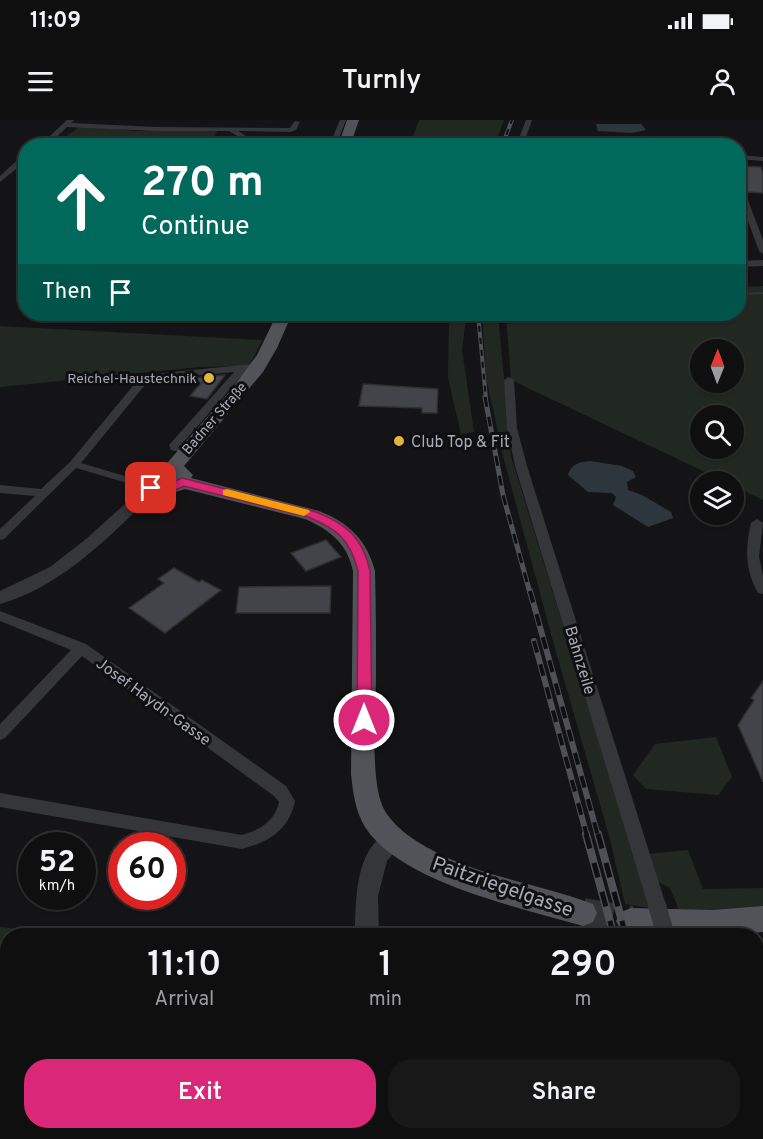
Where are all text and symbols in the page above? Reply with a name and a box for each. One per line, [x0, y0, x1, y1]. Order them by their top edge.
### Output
text: 11:09 [30, 8, 81, 35]
text: Turnly [342, 64, 421, 98]
icon: menu [24, 65, 57, 98]
icon: person [706, 65, 739, 98]
text: 270 m [141, 158, 264, 211]
icon: ahead [42, 162, 120, 240]
text: Continue [141, 210, 250, 244]
icon: arrive [104, 276, 137, 309]
text: Then [42, 279, 92, 306]
north arrow [690, 339, 744, 393]
map controls [690, 339, 744, 525]
place label: Reichel-Haustechnik [67, 371, 197, 388]
marker: Reichel-Haustechnik [202, 371, 216, 385]
street label: Badner Straße [179, 379, 251, 459]
button: search [690, 405, 744, 459]
place label: Club Top & Fit [411, 433, 510, 453]
marker: Club Top & Fit [392, 434, 406, 448]
pin [125, 462, 176, 513]
icon: arrive [134, 471, 167, 504]
button: layers [690, 471, 744, 525]
street label: Bahnzeile [559, 624, 599, 697]
street label: Josef Haydn-Gasse [92, 654, 214, 751]
position arrow [332, 688, 396, 752]
speed limit sign: 60 [108, 832, 186, 910]
text: 52 [39, 845, 75, 882]
street label: Paitzriegelgasse [428, 852, 576, 924]
text: km/h [39, 877, 75, 896]
text: 11:10 [147, 943, 222, 989]
text: 1 [378, 943, 392, 989]
text: 290 [549, 943, 617, 989]
text: Arrival [155, 987, 214, 1013]
text: min [369, 987, 402, 1013]
text: m [575, 987, 592, 1013]
button: Exit [24, 1059, 376, 1128]
button: Share [388, 1059, 740, 1128]

